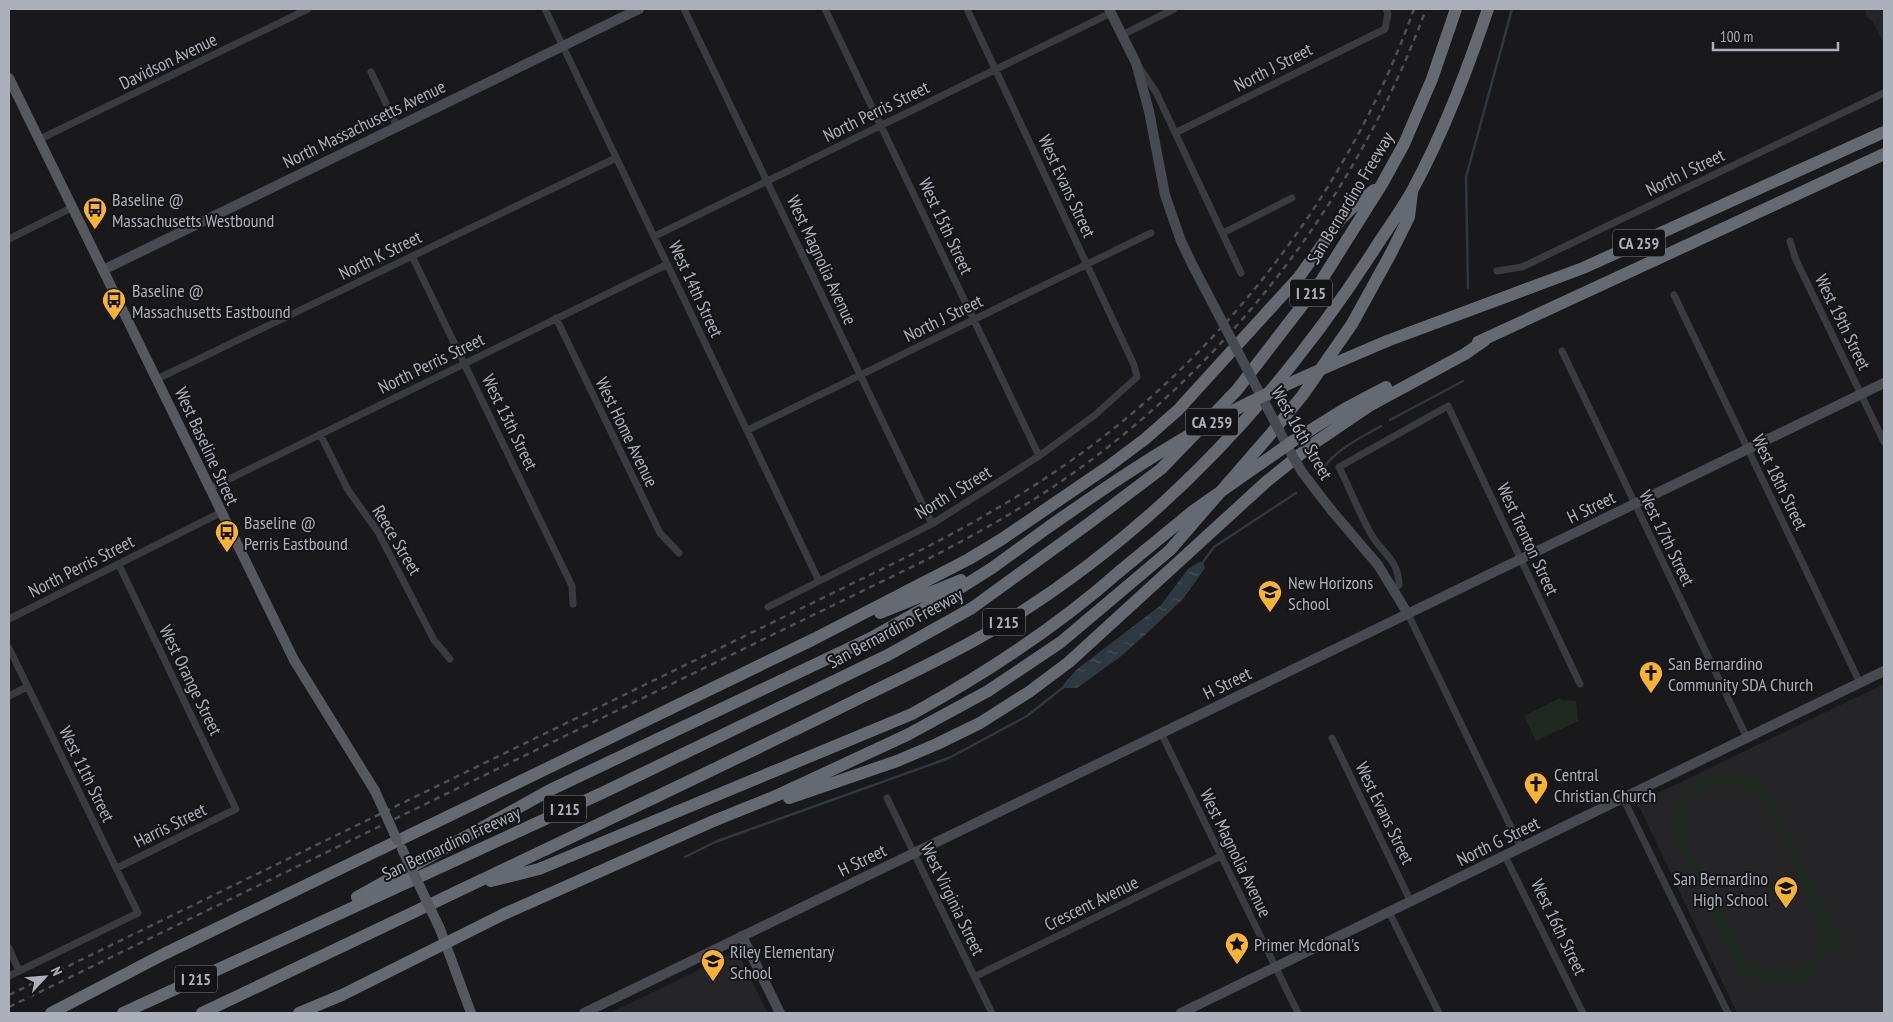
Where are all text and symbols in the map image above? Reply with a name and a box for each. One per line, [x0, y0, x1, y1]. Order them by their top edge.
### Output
scale bar [1713, 20, 1838, 52]
street label: Davidson Avenue [115, 27, 221, 95]
text: 100 m [1720, 27, 1753, 46]
street label: North J Street [1230, 37, 1316, 97]
street label: North Massachusetts Avenue [279, 75, 449, 173]
street label: North Perris Street [819, 75, 933, 147]
street label: San Bernardino Freeway [1301, 127, 1399, 268]
street label: West Evans Street [1033, 131, 1101, 241]
street label: North I Street [1642, 143, 1728, 201]
street label: West 15th Street [914, 174, 978, 278]
place label: Baseline @ Massachusetts Westbound [112, 188, 274, 232]
street label: West Magnolia Avenue [782, 192, 862, 328]
bus stop icon: Baseline @ Massachusetts Westbound [82, 196, 108, 230]
street label: North K Street [335, 225, 425, 285]
road number: CA 259 [1613, 230, 1665, 256]
street label: West 14th Street [664, 237, 728, 341]
street label: West 19th Street [1810, 270, 1876, 374]
place label: Baseline @ Massachusetts Eastbound [132, 279, 291, 323]
road number: I 215 [1290, 280, 1332, 306]
bus stop icon: Baseline @ Massachusetts Eastbound [101, 287, 127, 321]
street label: North J Street [900, 289, 986, 347]
street label: North Perris Street [374, 327, 488, 399]
street label: West 13th Street [477, 370, 543, 474]
street label: West Home Avenue [591, 373, 663, 491]
street label: West 16th Street [1266, 382, 1338, 484]
street label: West Baseline Street [170, 383, 244, 509]
road number: CA 259 [1186, 408, 1238, 436]
street label: West 18th Street [1747, 430, 1813, 534]
street label: North I Street [911, 460, 995, 524]
street label: West Trenton Street [1492, 479, 1564, 599]
street label: H Street [1563, 486, 1619, 528]
street label: West 17th Street [1634, 486, 1700, 590]
street label: Reece Street [367, 501, 427, 579]
place label: Baseline @ Perris Eastbound [244, 511, 348, 555]
bus stop icon: Baseline @ Perris Eastbound [214, 519, 240, 553]
street label: North Perris Street [24, 530, 138, 602]
place label: New Horizons School [1288, 571, 1373, 615]
school or university icon: New Horizons School [1257, 579, 1283, 613]
street label: San Bernardino Freeway [823, 582, 967, 673]
road number: I 215 [983, 608, 1025, 636]
street label: West Orange Street [154, 621, 228, 739]
place label: San Bernardino Community SDA Church [1668, 652, 1813, 696]
church icon: San Bernardino Community SDA Church [1638, 660, 1664, 694]
street label: H Street [1199, 662, 1255, 704]
street label: West 11th Street [54, 722, 120, 826]
street label: West Evans Street [1350, 758, 1420, 868]
place label: Central Christian Church [1554, 763, 1656, 807]
church icon: Central Christian Church [1523, 771, 1549, 805]
street label: West Magnolia Avenue [1195, 785, 1277, 921]
road number: I 215 [544, 796, 586, 822]
street label: Harris Street [130, 798, 210, 852]
street label: San Bernardino Freeway [378, 801, 524, 885]
street label: North G Street [1453, 811, 1543, 871]
street label: H Street [834, 839, 890, 881]
street label: West Virginia Street [916, 839, 990, 959]
place label: San Bernardino High School [1673, 867, 1769, 911]
street label: Crescent Avenue [1040, 870, 1142, 936]
street label: West 16th Street [1526, 875, 1592, 979]
school or university icon: San Bernardino High School [1773, 875, 1799, 909]
place icon: Primer Mcdonal's [1224, 931, 1250, 965]
place label: Primer Mcdonal's [1254, 933, 1360, 956]
place label: Riley Elementary School [730, 940, 834, 984]
school or university icon: Riley Elementary School [700, 948, 726, 982]
north arrow [20, 952, 70, 1002]
text: N [47, 964, 66, 979]
road number: I 215 [175, 966, 217, 992]

